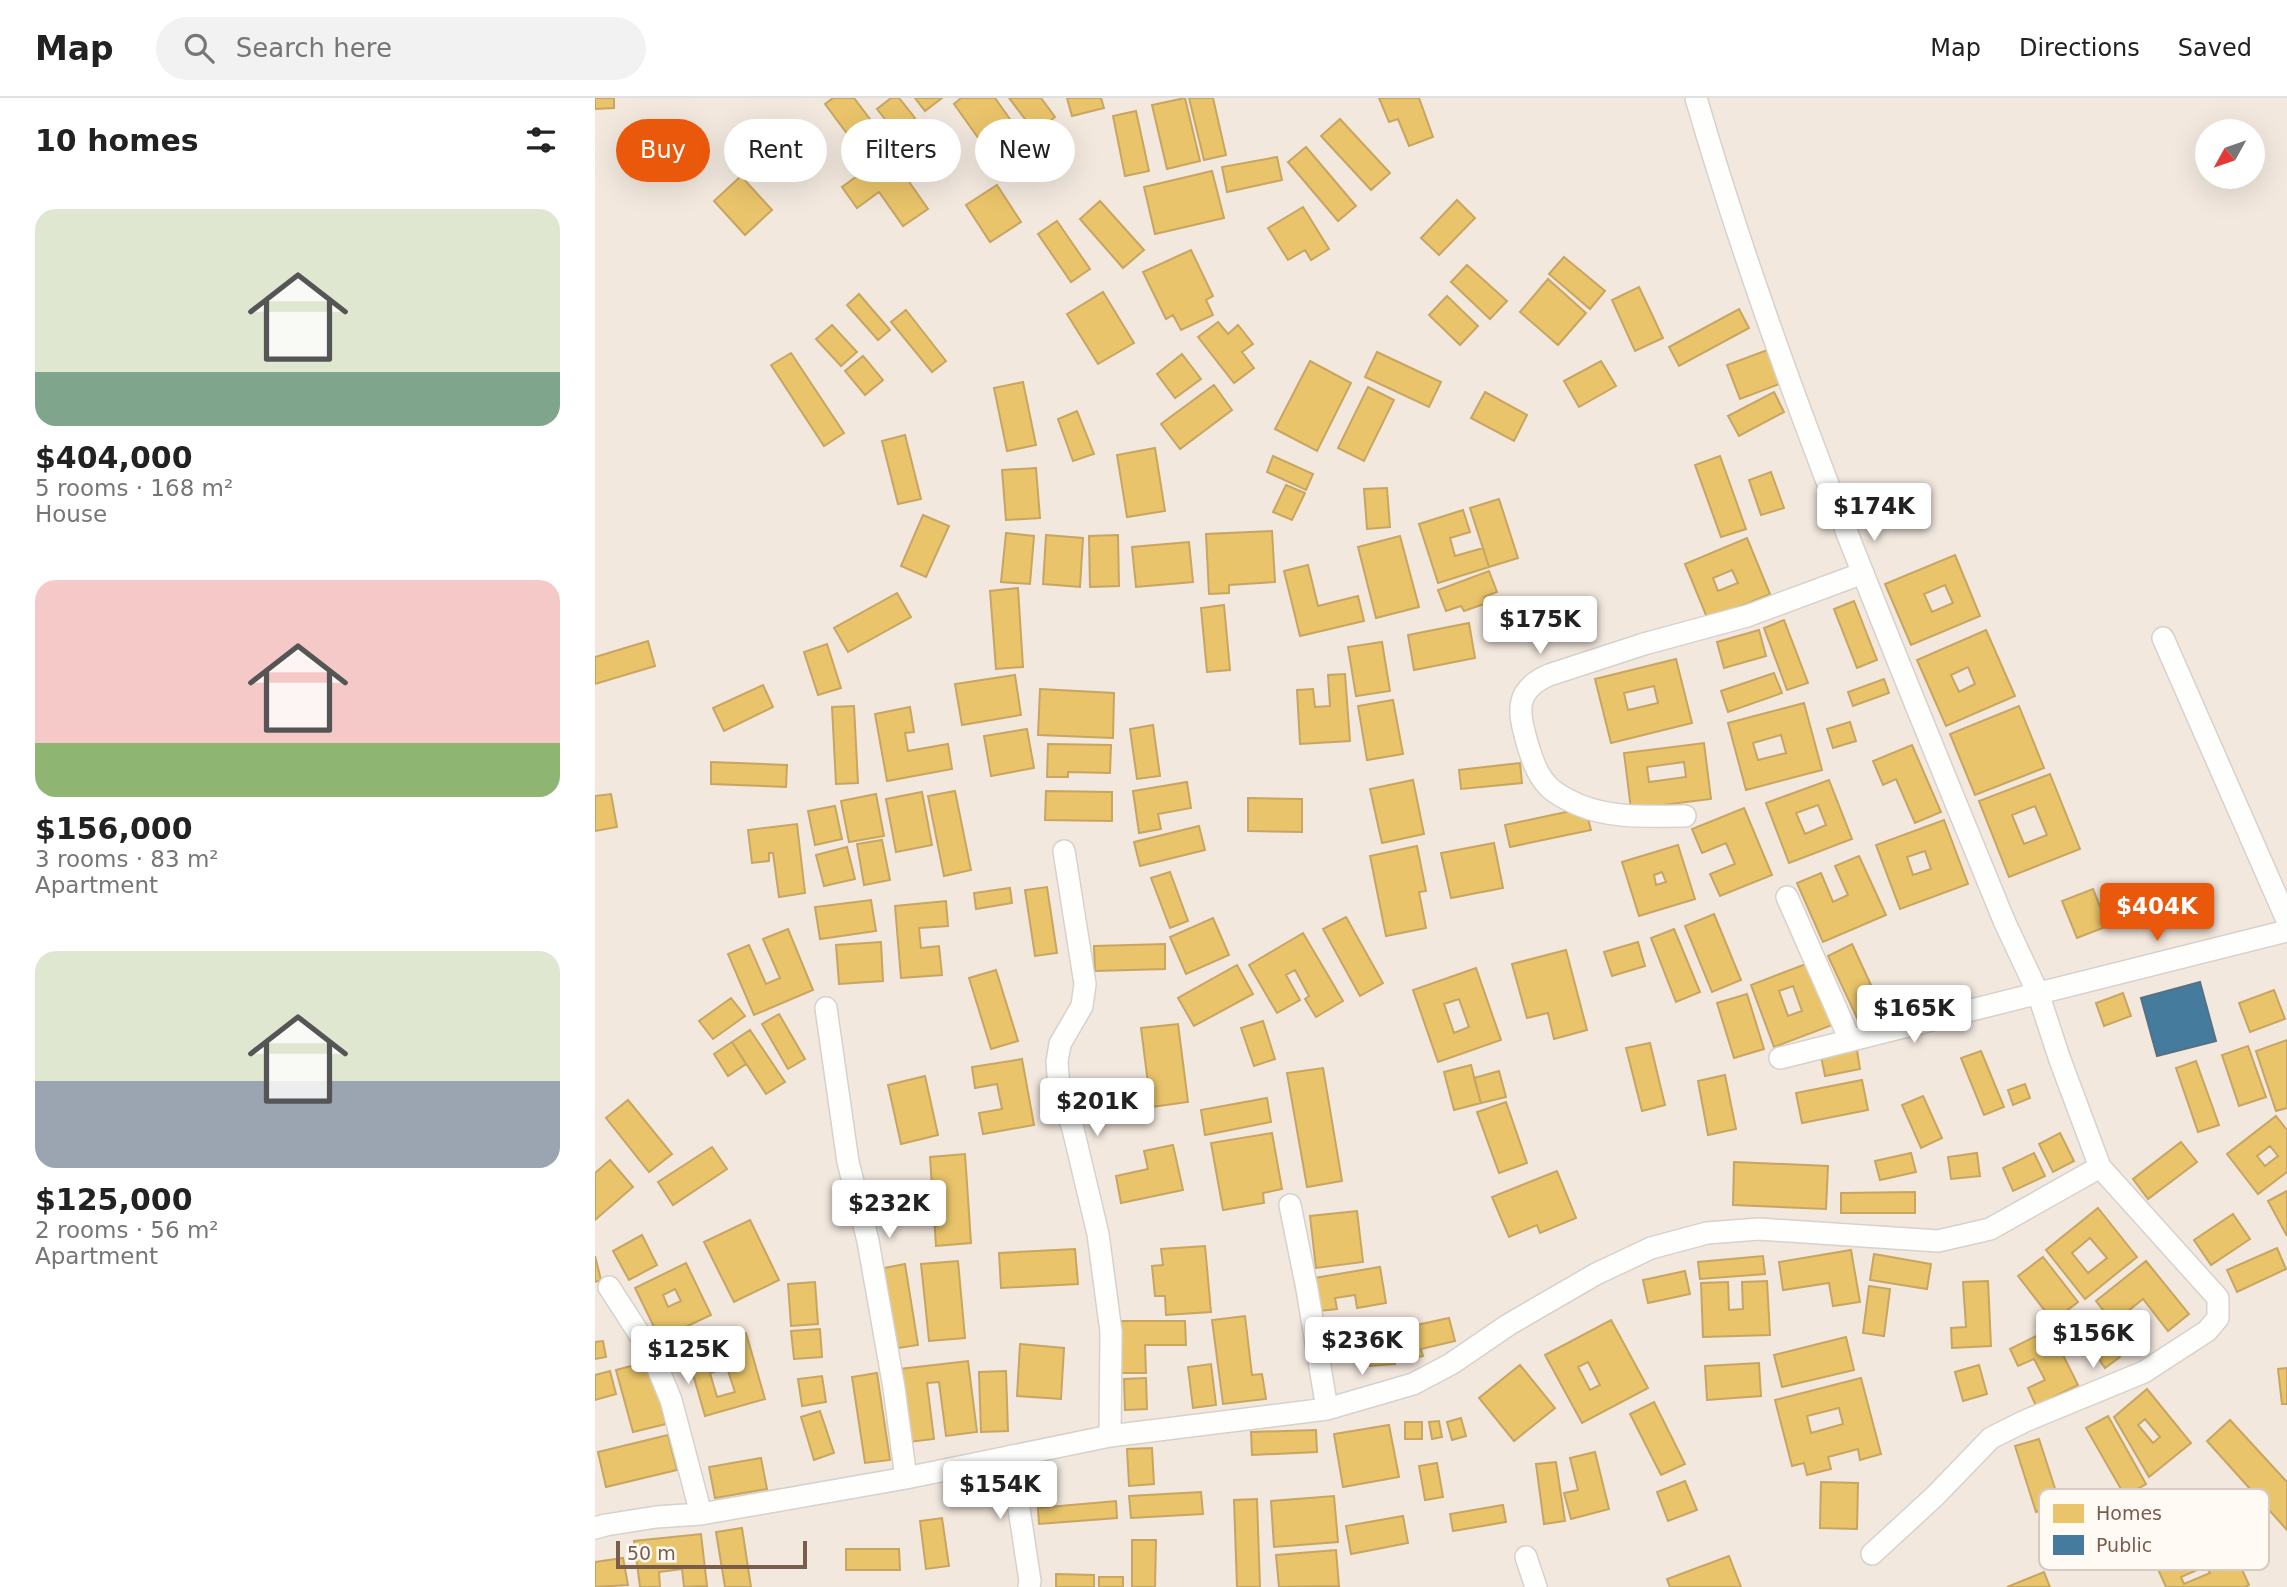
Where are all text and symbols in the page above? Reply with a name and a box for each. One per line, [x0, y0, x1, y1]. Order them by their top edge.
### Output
search box [156, 17, 646, 80]
text: Map [35, 29, 114, 68]
icon: search [180, 29, 218, 67]
text: Search here [236, 33, 392, 63]
text: Map [1930, 34, 1981, 62]
text: Directions [2019, 34, 2140, 62]
text: Saved [2178, 34, 2252, 62]
chip: Buy [616, 119, 710, 182]
chip: Rent [724, 119, 827, 182]
chip: Filters [841, 119, 961, 182]
chip: New [975, 119, 1075, 182]
north arrow [2195, 119, 2265, 189]
map controls [2195, 119, 2265, 189]
icon: filters [522, 121, 560, 159]
text: 10 homes [35, 123, 199, 158]
icon: home [235, 254, 361, 380]
text: $404,000 [35, 440, 193, 475]
text: 5 rooms · 168 m² [35, 475, 233, 501]
pin: $174K [1825, 484, 1923, 543]
text: $174K [1833, 493, 1915, 519]
text: House [35, 501, 107, 527]
pin: $175K [1491, 596, 1589, 656]
text: $175K [1499, 606, 1581, 632]
icon: home [235, 625, 361, 751]
text: $156,000 [35, 811, 193, 846]
text: 3 rooms · 83 m² [35, 846, 219, 872]
text: Apartment [35, 872, 158, 898]
pin: $404K [2108, 884, 2206, 943]
text: $404K [2116, 893, 2198, 919]
pin: $165K [1865, 986, 1963, 1045]
text: $165K [1873, 995, 1955, 1021]
icon: home [235, 996, 361, 1122]
pin: $201K [1048, 1079, 1146, 1138]
text: $201K [1056, 1088, 1138, 1114]
pin: $232K [840, 1180, 938, 1240]
text: $125,000 [35, 1182, 193, 1217]
text: $232K [848, 1190, 930, 1216]
text: 2 rooms · 56 m² [35, 1217, 219, 1243]
text: Apartment [35, 1243, 158, 1269]
pin: $156K [2044, 1310, 2142, 1370]
pin: $236K [1313, 1318, 1411, 1377]
text: $156K [2052, 1320, 2134, 1346]
pin: $125K [639, 1326, 737, 1386]
text: $236K [1321, 1327, 1403, 1353]
text: $125K [647, 1336, 729, 1362]
pin: $154K [951, 1462, 1049, 1521]
text: $154K [959, 1471, 1041, 1497]
legend [2039, 1489, 2269, 1570]
text: Homes [2096, 1502, 2162, 1524]
text: Public [2096, 1534, 2152, 1556]
scale bar [616, 1538, 807, 1570]
text: 50 m [627, 1542, 676, 1564]

